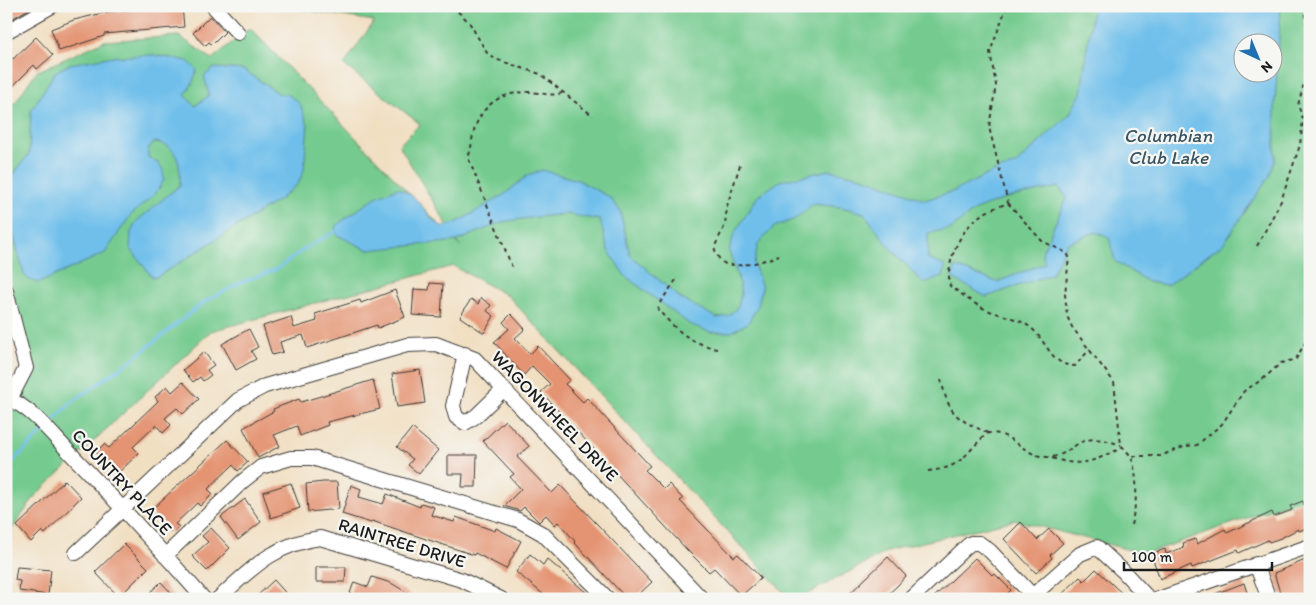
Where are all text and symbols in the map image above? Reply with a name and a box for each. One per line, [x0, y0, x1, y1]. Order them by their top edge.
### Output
north arrow [1234, 32, 1284, 82]
text: N [1257, 58, 1276, 76]
water label: Columbian Club Lake [1124, 124, 1212, 169]
street label: WAGONWHEEL DRIVE [487, 346, 623, 486]
street label: COUNTRY PLACE [67, 424, 177, 540]
street label: RAINTREE DRIVE [336, 513, 468, 573]
scale bar [1124, 540, 1271, 572]
text: 100 m [1131, 548, 1173, 566]

